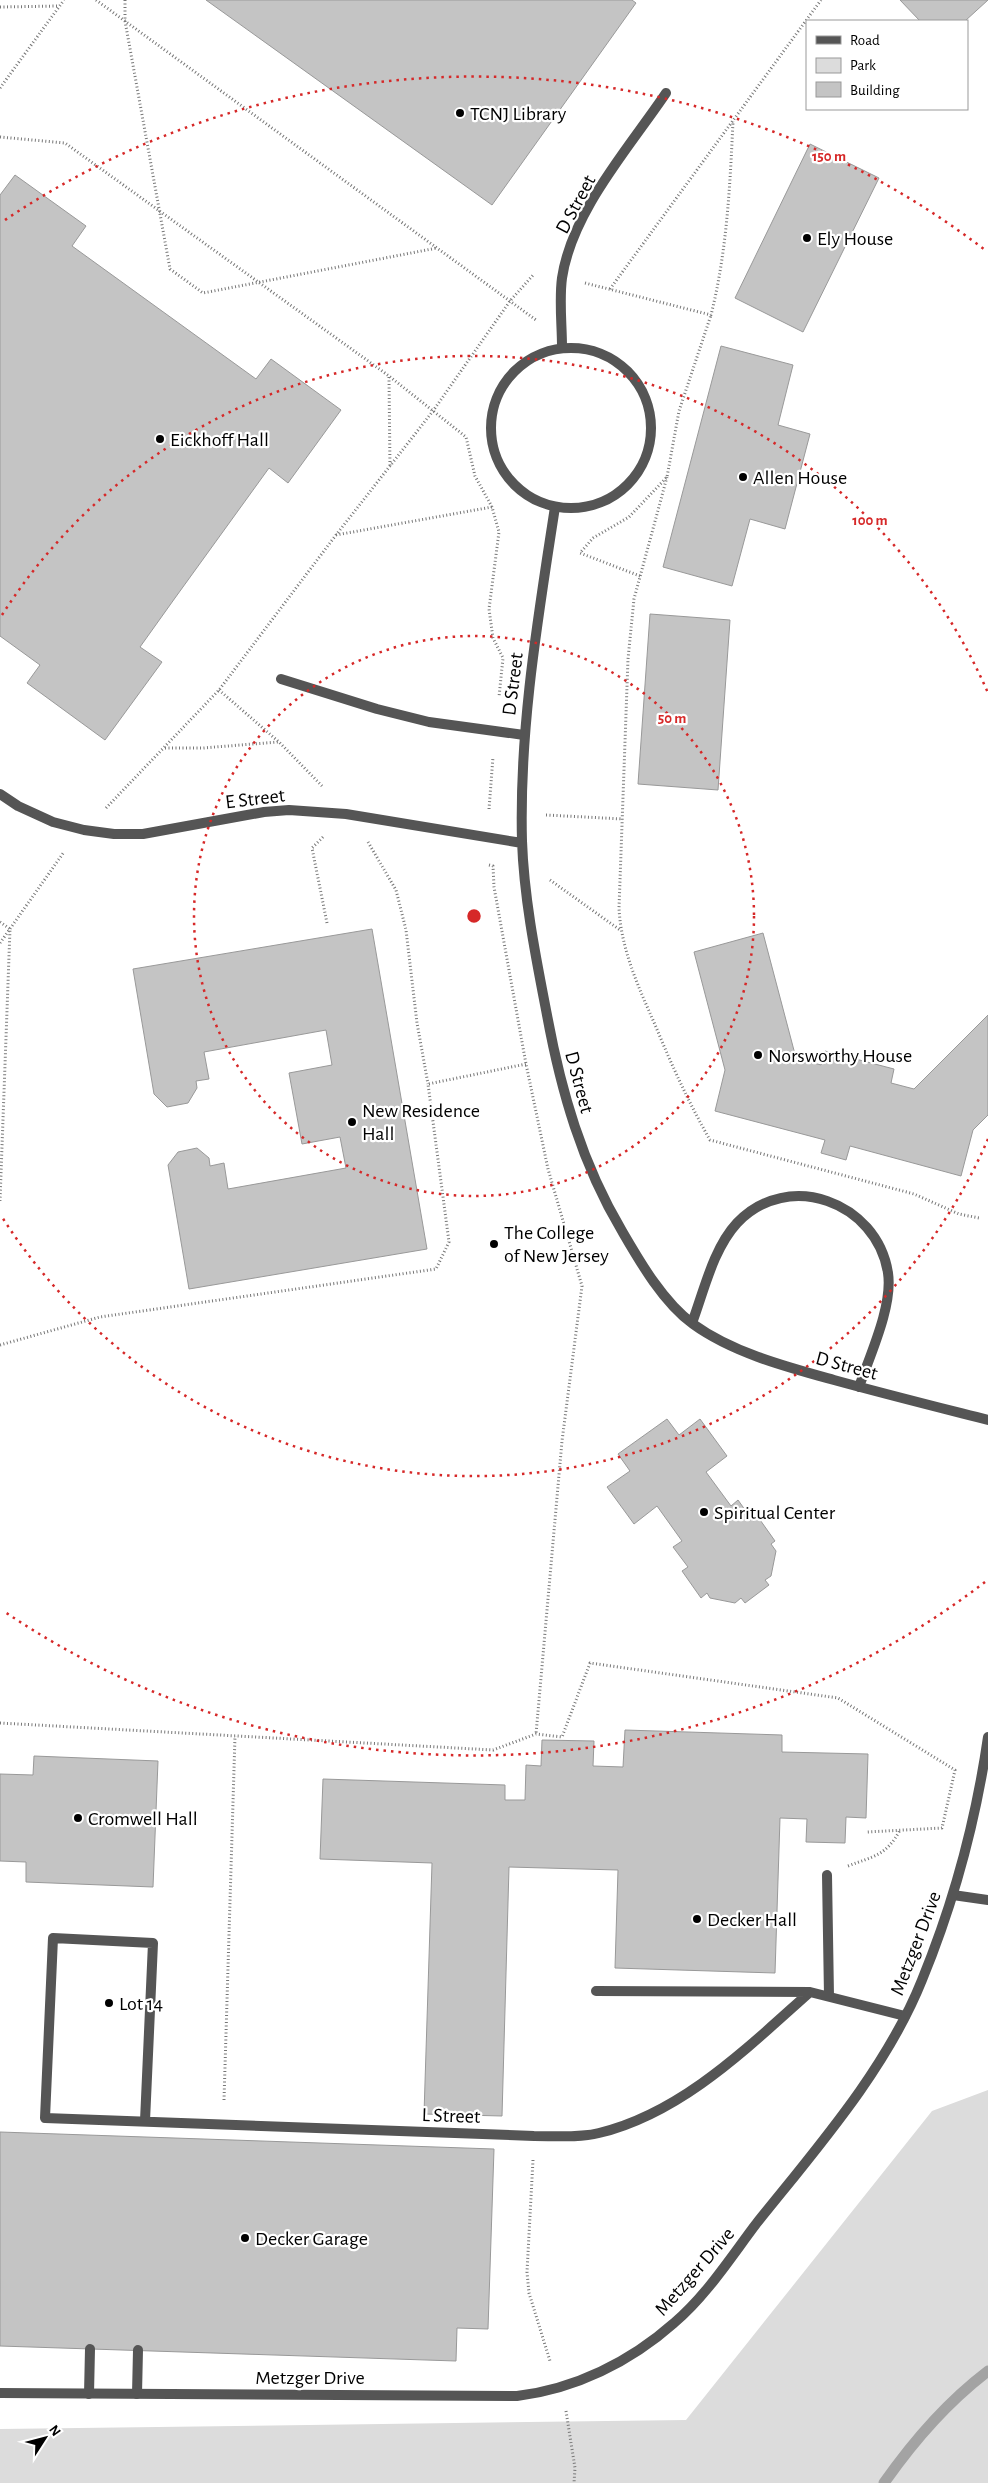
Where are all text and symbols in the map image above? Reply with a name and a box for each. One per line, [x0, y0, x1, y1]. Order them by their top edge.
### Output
legend [806, 20, 968, 110]
text: Road [850, 33, 880, 48]
text: Park [850, 58, 876, 73]
text: Building [850, 83, 900, 98]
place label: TCNJ Library [470, 104, 567, 124]
marker: TCNJ Library [454, 107, 466, 119]
text: 150 m [812, 149, 846, 164]
street label: D Street [552, 171, 600, 237]
place label: Ely House [817, 229, 893, 249]
marker: Ely House [801, 232, 813, 244]
place label: Eickhoff Hall [170, 430, 269, 450]
marker: Eickhoff Hall [154, 433, 166, 445]
place label: Allen House [753, 468, 847, 488]
marker: Allen House [737, 471, 749, 483]
text: 100 m [852, 513, 888, 528]
street label: D Street [499, 651, 527, 717]
text: 50 m [658, 711, 686, 726]
street label: E Street [224, 785, 287, 813]
centre of rings [465, 907, 483, 925]
place label: Norsworthy House [768, 1046, 912, 1066]
street label: D Street [561, 1049, 597, 1116]
marker: Norsworthy House [752, 1049, 764, 1061]
place label: New Residence Hall [362, 1101, 480, 1144]
marker: New Residence Hall [346, 1116, 358, 1128]
place label: The College of New Jersey [504, 1223, 609, 1266]
marker: The College of New Jersey [488, 1238, 500, 1250]
street label: D Street [814, 1348, 880, 1384]
place label: Spiritual Center [714, 1503, 836, 1523]
marker: Spiritual Center [698, 1506, 710, 1518]
place label: Cromwell Hall [88, 1809, 198, 1829]
marker: Cromwell Hall [72, 1812, 84, 1824]
street label: Metzger Drive [887, 1889, 945, 1998]
place label: Decker Hall [707, 1910, 797, 1930]
marker: Decker Hall [691, 1913, 703, 1925]
place label: Lot 14 [119, 1994, 163, 2014]
marker: Lot 14 [103, 1997, 115, 2009]
street label: L Street [421, 2105, 481, 2127]
street label: Metzger Drive [651, 2224, 738, 2320]
place label: Decker Garage [255, 2229, 368, 2249]
marker: Decker Garage [239, 2232, 251, 2244]
street label: Metzger Drive [255, 2368, 365, 2388]
north arrow [20, 2413, 70, 2463]
text: N [46, 2423, 63, 2439]

